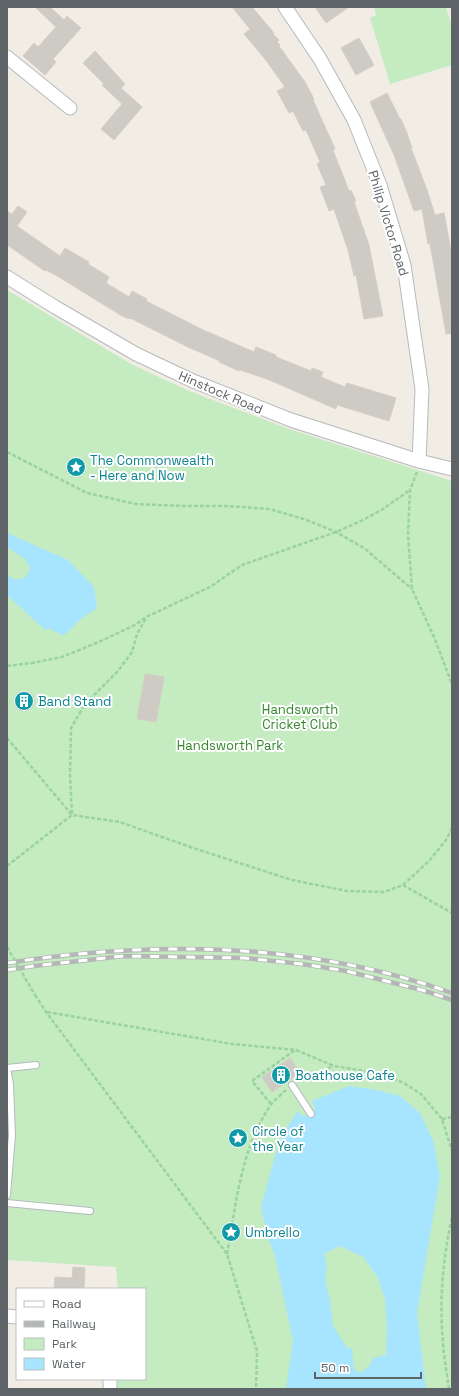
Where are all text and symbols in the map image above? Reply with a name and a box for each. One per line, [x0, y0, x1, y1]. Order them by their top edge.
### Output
street label: Philip Victor Road [364, 168, 413, 278]
street label: Hinstock Road [176, 367, 266, 418]
place label: The Commonwealth - Here and Now [90, 452, 214, 484]
place icon: The Commonwealth - Here and Now [65, 456, 87, 478]
building icon: Band Stand [13, 690, 35, 712]
place label: Band Stand [38, 693, 111, 710]
park label: Handsworth Cricket Club [262, 701, 338, 733]
park label: Handsworth Park [177, 737, 283, 754]
building icon: Boathouse Cafe [270, 1064, 292, 1086]
place label: Boathouse Cafe [295, 1067, 395, 1084]
place label: Circle of the Year [252, 1123, 304, 1155]
place icon: Circle of the Year [227, 1127, 249, 1149]
place icon: Umbrello [220, 1221, 242, 1243]
place label: Umbrello [245, 1224, 300, 1241]
legend [16, 1288, 146, 1380]
text: Road [52, 1296, 81, 1312]
text: Railway [52, 1316, 96, 1332]
text: Park [52, 1336, 77, 1352]
scale bar [315, 1354, 421, 1380]
text: Water [52, 1356, 86, 1372]
text: 50 m [321, 1360, 349, 1376]

